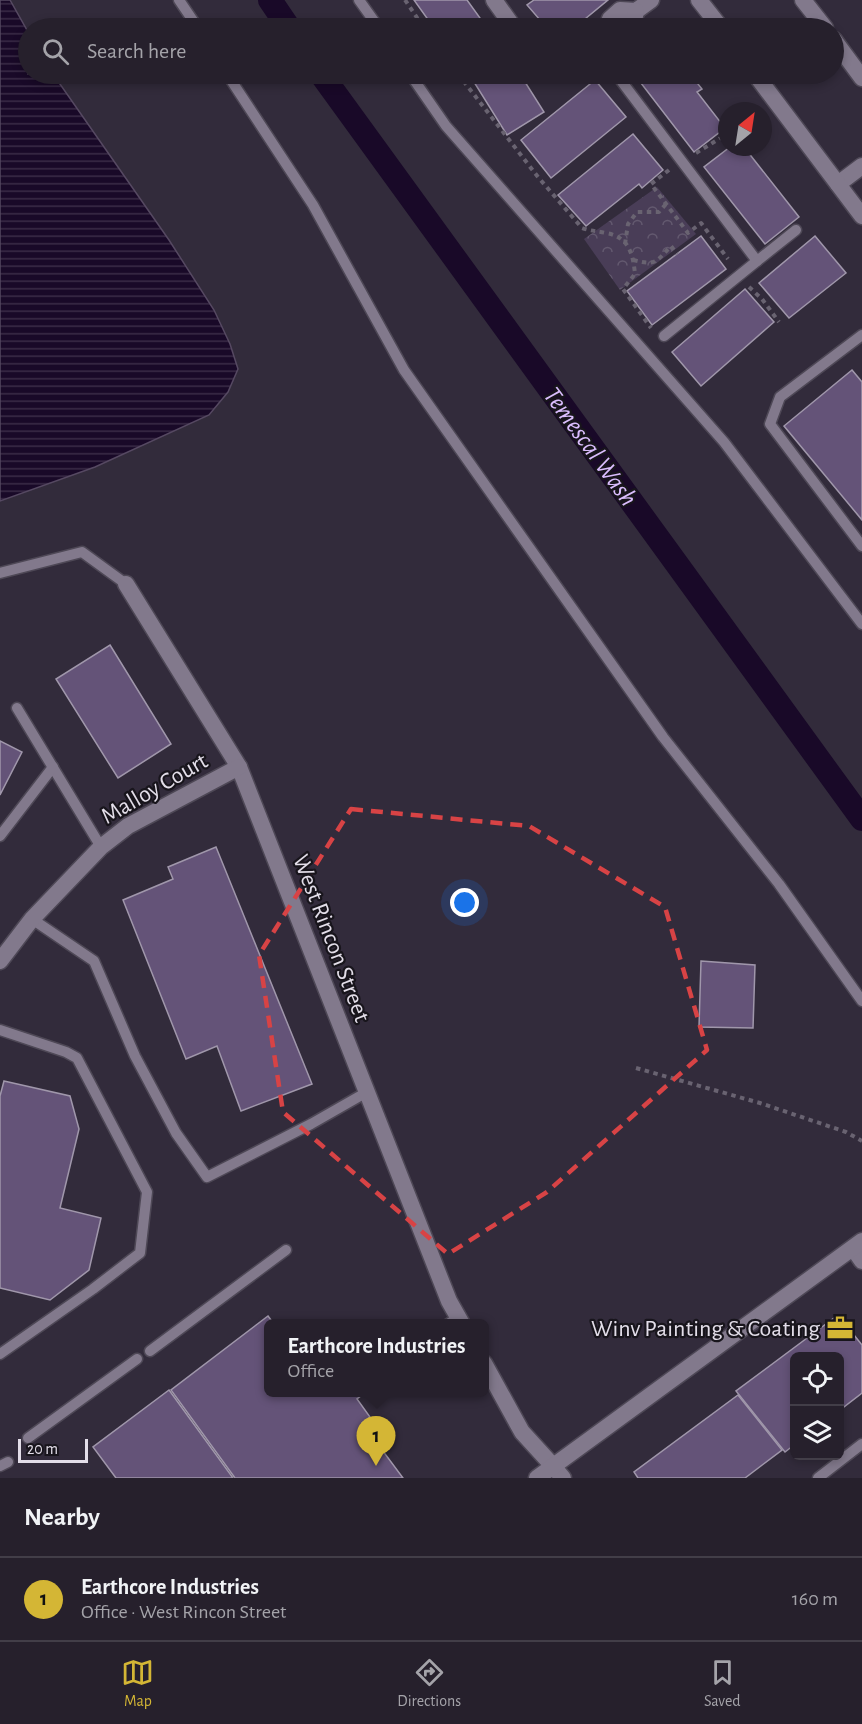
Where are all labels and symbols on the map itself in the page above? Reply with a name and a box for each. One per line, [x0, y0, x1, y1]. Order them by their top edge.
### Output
north arrow [718, 102, 772, 156]
water label: Temescal Wash [539, 382, 642, 511]
street label: Malloy Court [97, 749, 212, 829]
street label: West Rincon Street [288, 851, 374, 1026]
your location [450, 888, 479, 917]
office icon: Winv Painting & Coating [825, 1313, 855, 1343]
place label: Winv Painting & Coating [591, 1317, 820, 1341]
pin: 1 [356, 1416, 395, 1466]
scale bar [18, 1436, 88, 1464]

